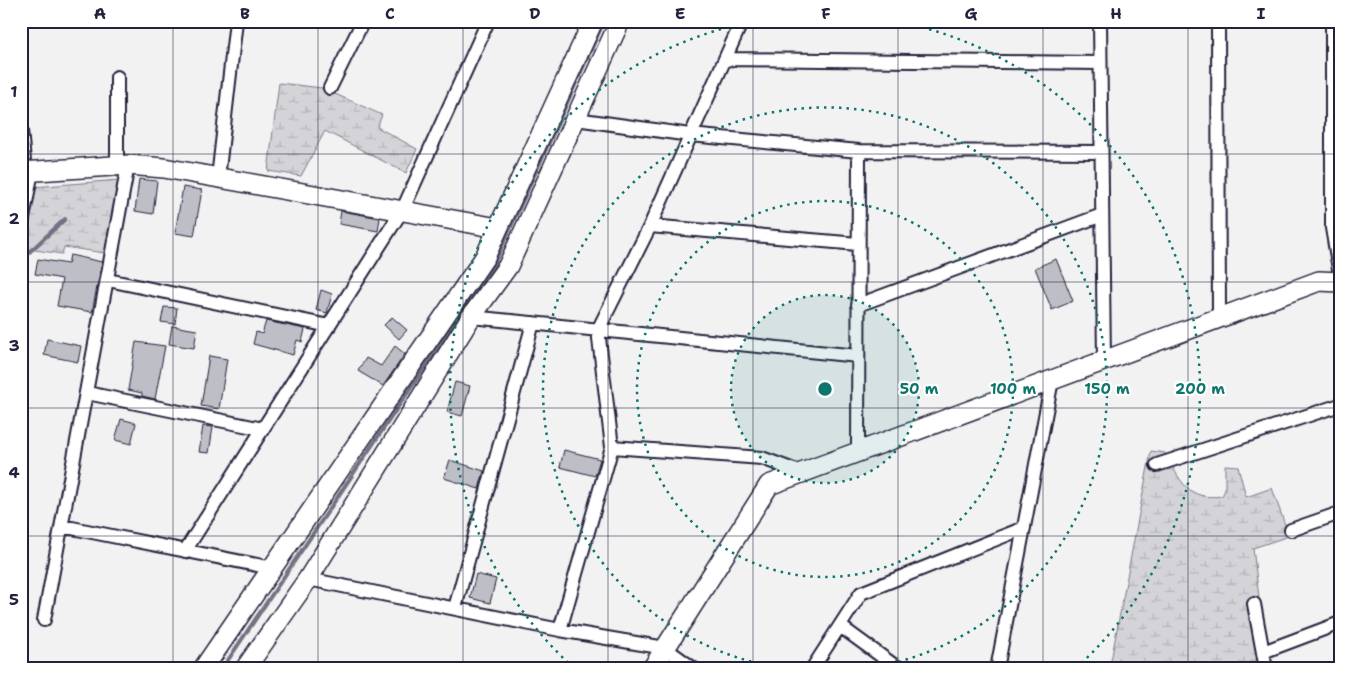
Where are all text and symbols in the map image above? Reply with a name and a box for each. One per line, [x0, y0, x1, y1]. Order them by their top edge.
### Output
text: A [94, 3, 106, 24]
text: B [240, 3, 250, 24]
text: C [385, 3, 395, 24]
text: D [529, 3, 541, 24]
text: E [675, 3, 685, 24]
text: F [821, 3, 831, 24]
text: G [965, 3, 978, 24]
text: H [1110, 3, 1122, 24]
text: I [1257, 3, 1266, 24]
text: 1 [10, 81, 18, 102]
text: 2 [8, 208, 20, 229]
text: 3 [8, 335, 20, 356]
text: 50 m [900, 379, 939, 399]
text: 100 m [990, 379, 1036, 399]
text: 150 m [1084, 379, 1130, 399]
text: 200 m [1175, 379, 1225, 399]
centre of rings [816, 380, 834, 398]
text: 4 [8, 462, 20, 483]
text: 5 [9, 589, 19, 610]

